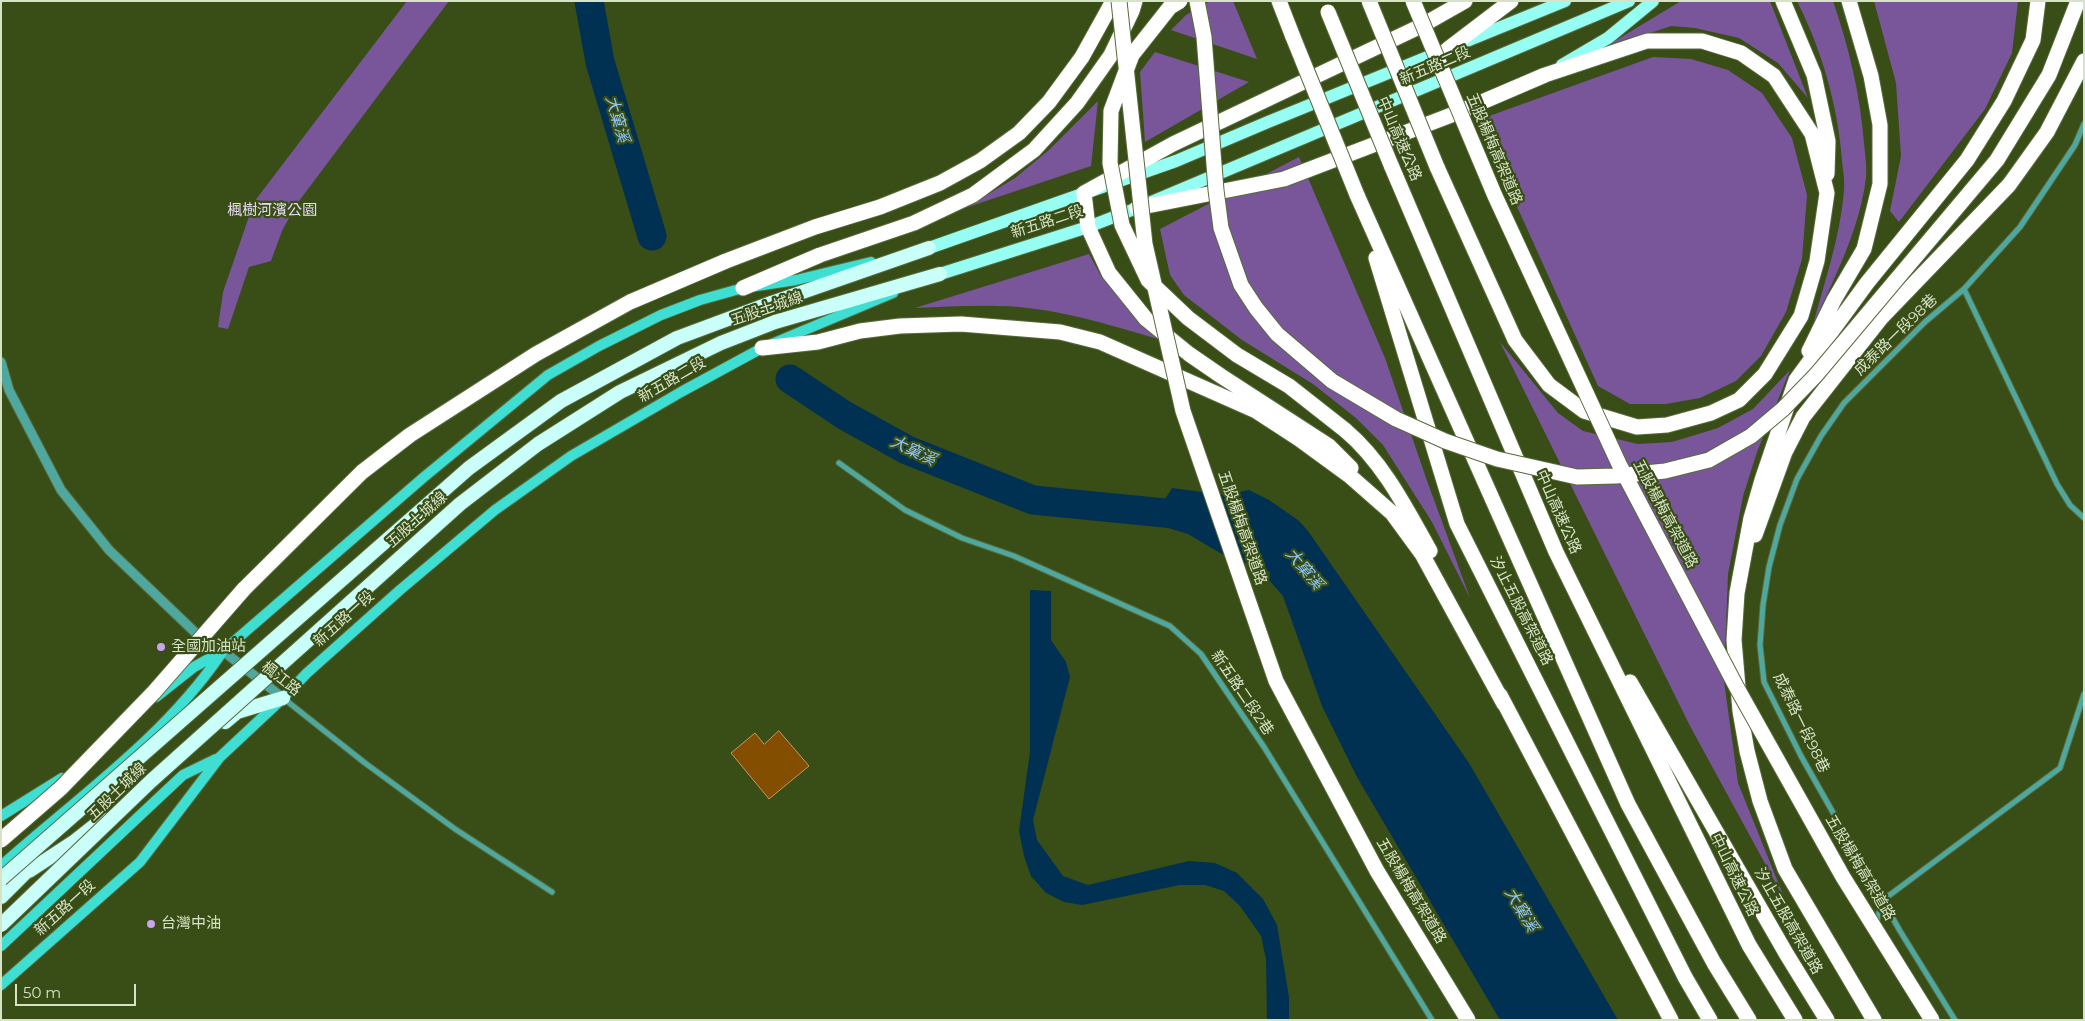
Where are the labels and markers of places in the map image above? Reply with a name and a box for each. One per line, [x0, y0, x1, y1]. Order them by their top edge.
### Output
place label: 全國加油站 [171, 638, 246, 656]
marker: 全國加油站 [155, 641, 167, 653]
place label: 台灣中油 [161, 915, 221, 933]
marker: 台灣中油 [145, 918, 157, 930]

